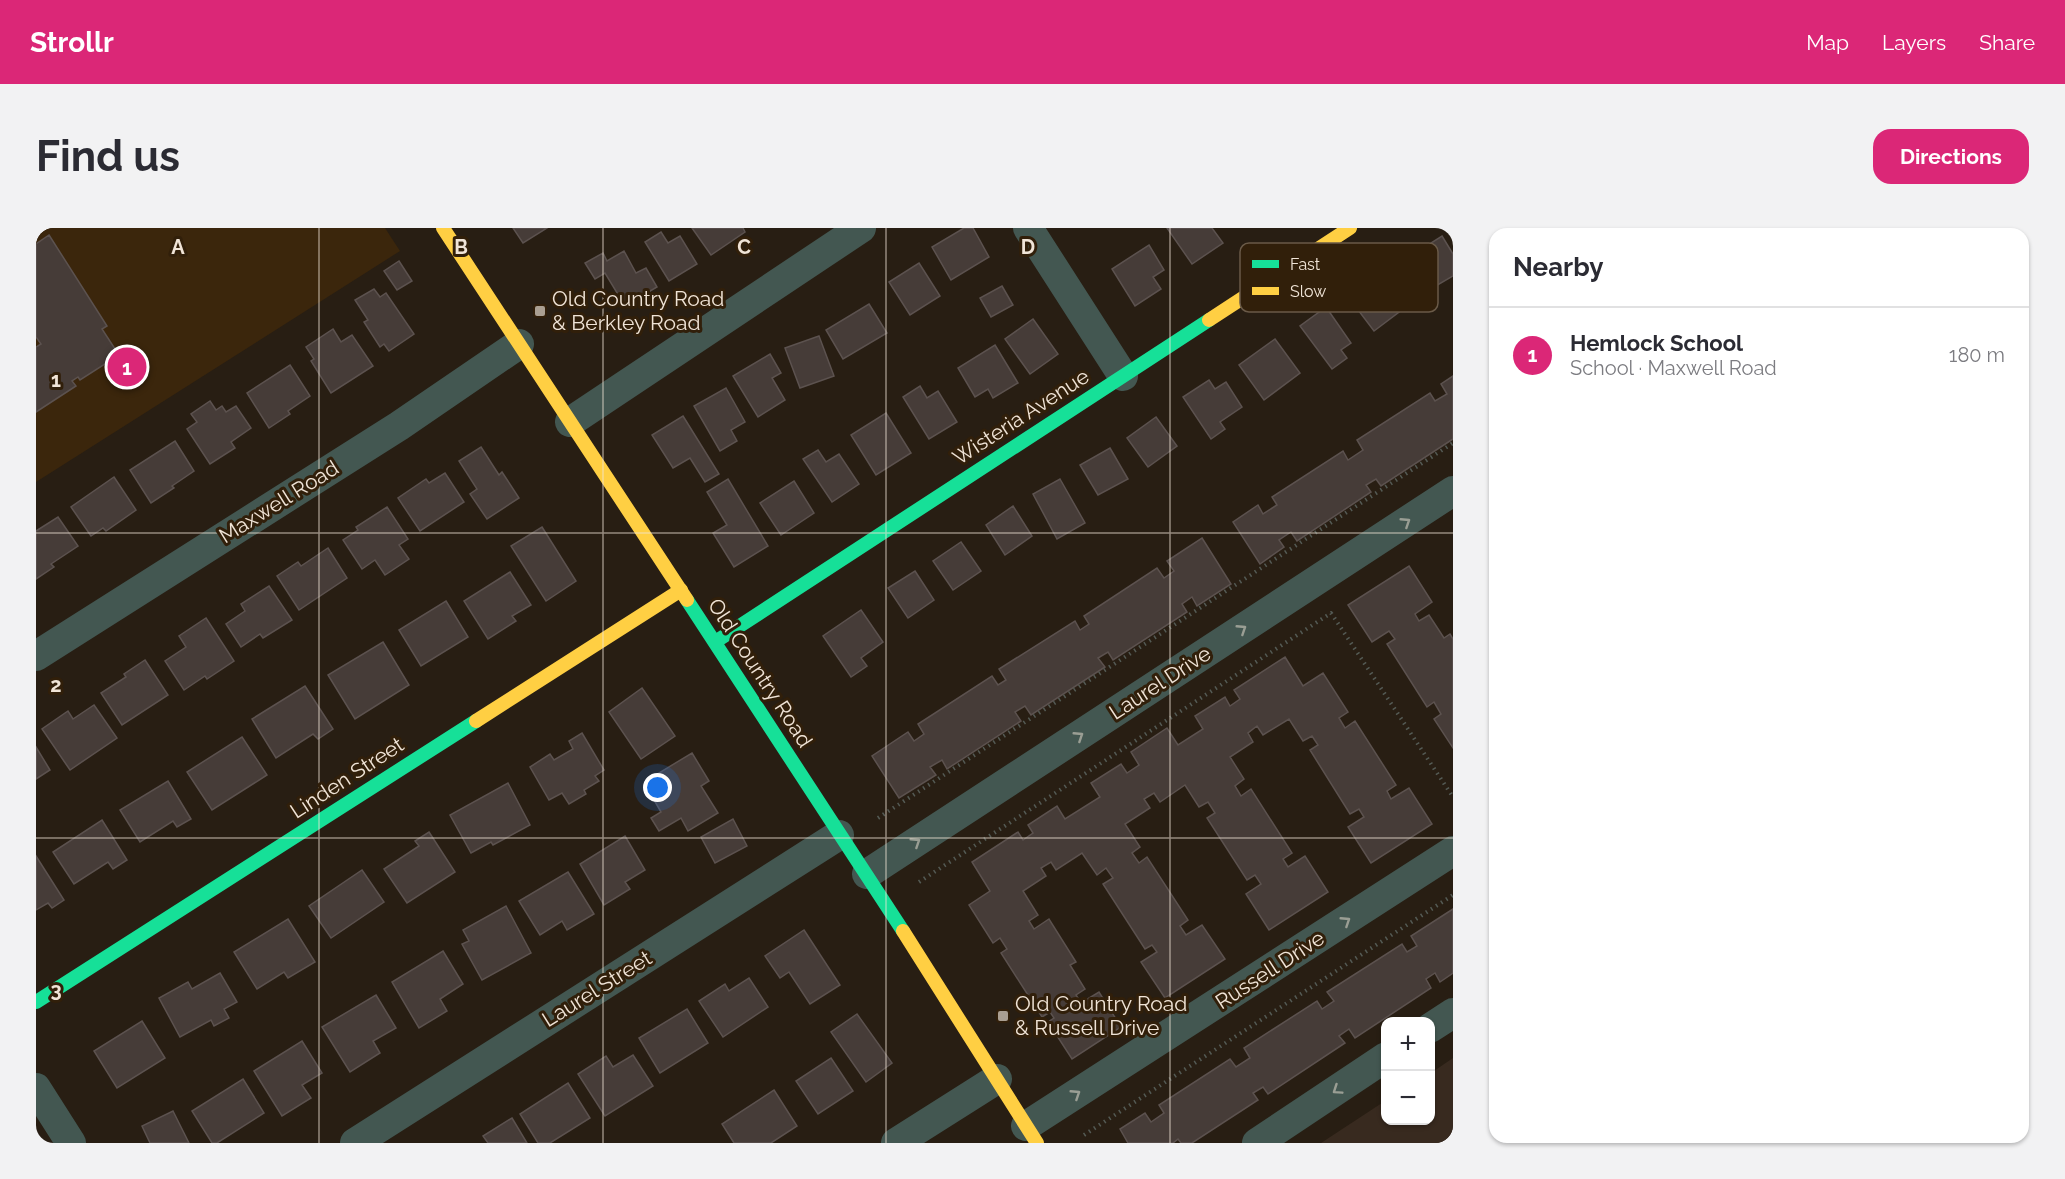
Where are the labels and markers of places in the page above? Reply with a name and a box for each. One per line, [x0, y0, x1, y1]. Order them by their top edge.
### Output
place label: Old Country Road & Berkley Road [552, 286, 724, 335]
marker: Old Country Road & Berkley Road [533, 304, 547, 318]
pin: 1 [108, 344, 146, 390]
place label: Old Country Road & Russell Drive [1015, 991, 1187, 1040]
marker: Old Country Road & Russell Drive [996, 1009, 1010, 1023]

